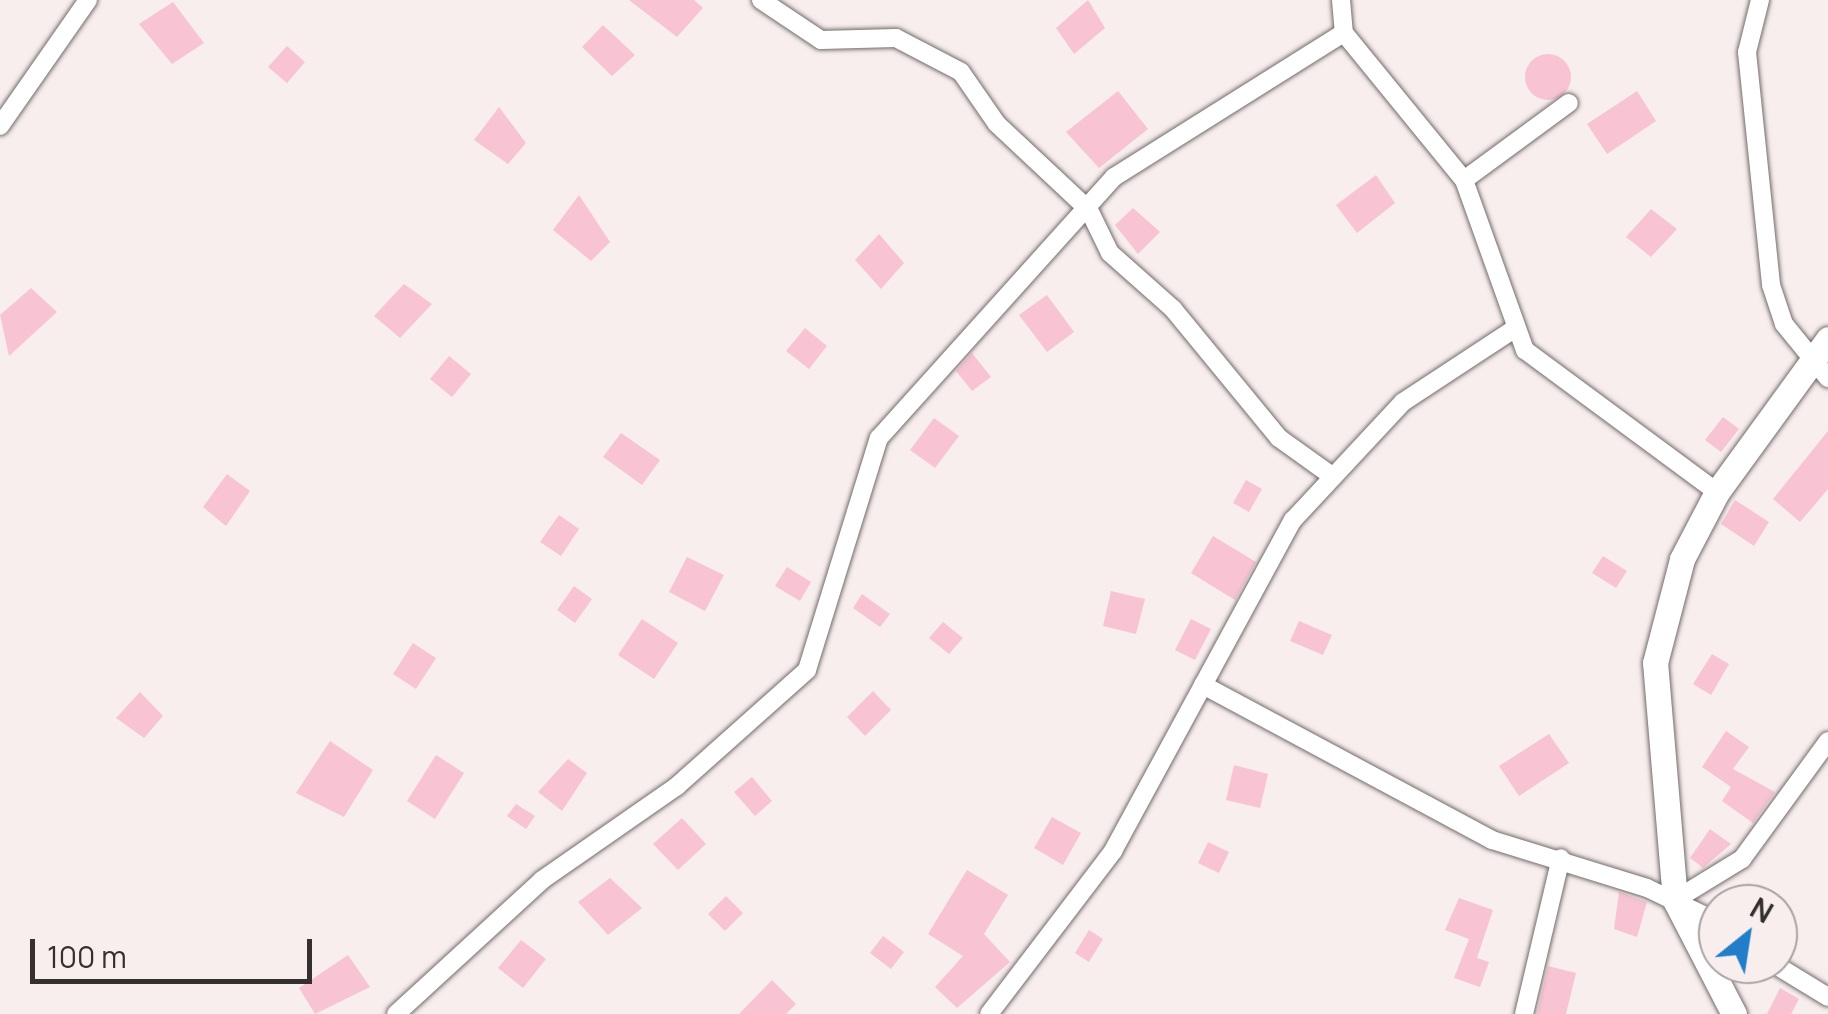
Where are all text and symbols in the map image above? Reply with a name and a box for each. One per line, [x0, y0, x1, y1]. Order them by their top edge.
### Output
north arrow [1698, 884, 1798, 984]
text: N [1744, 888, 1780, 931]
scale bar [35, 919, 318, 981]
text: 100 m [47, 936, 127, 977]

